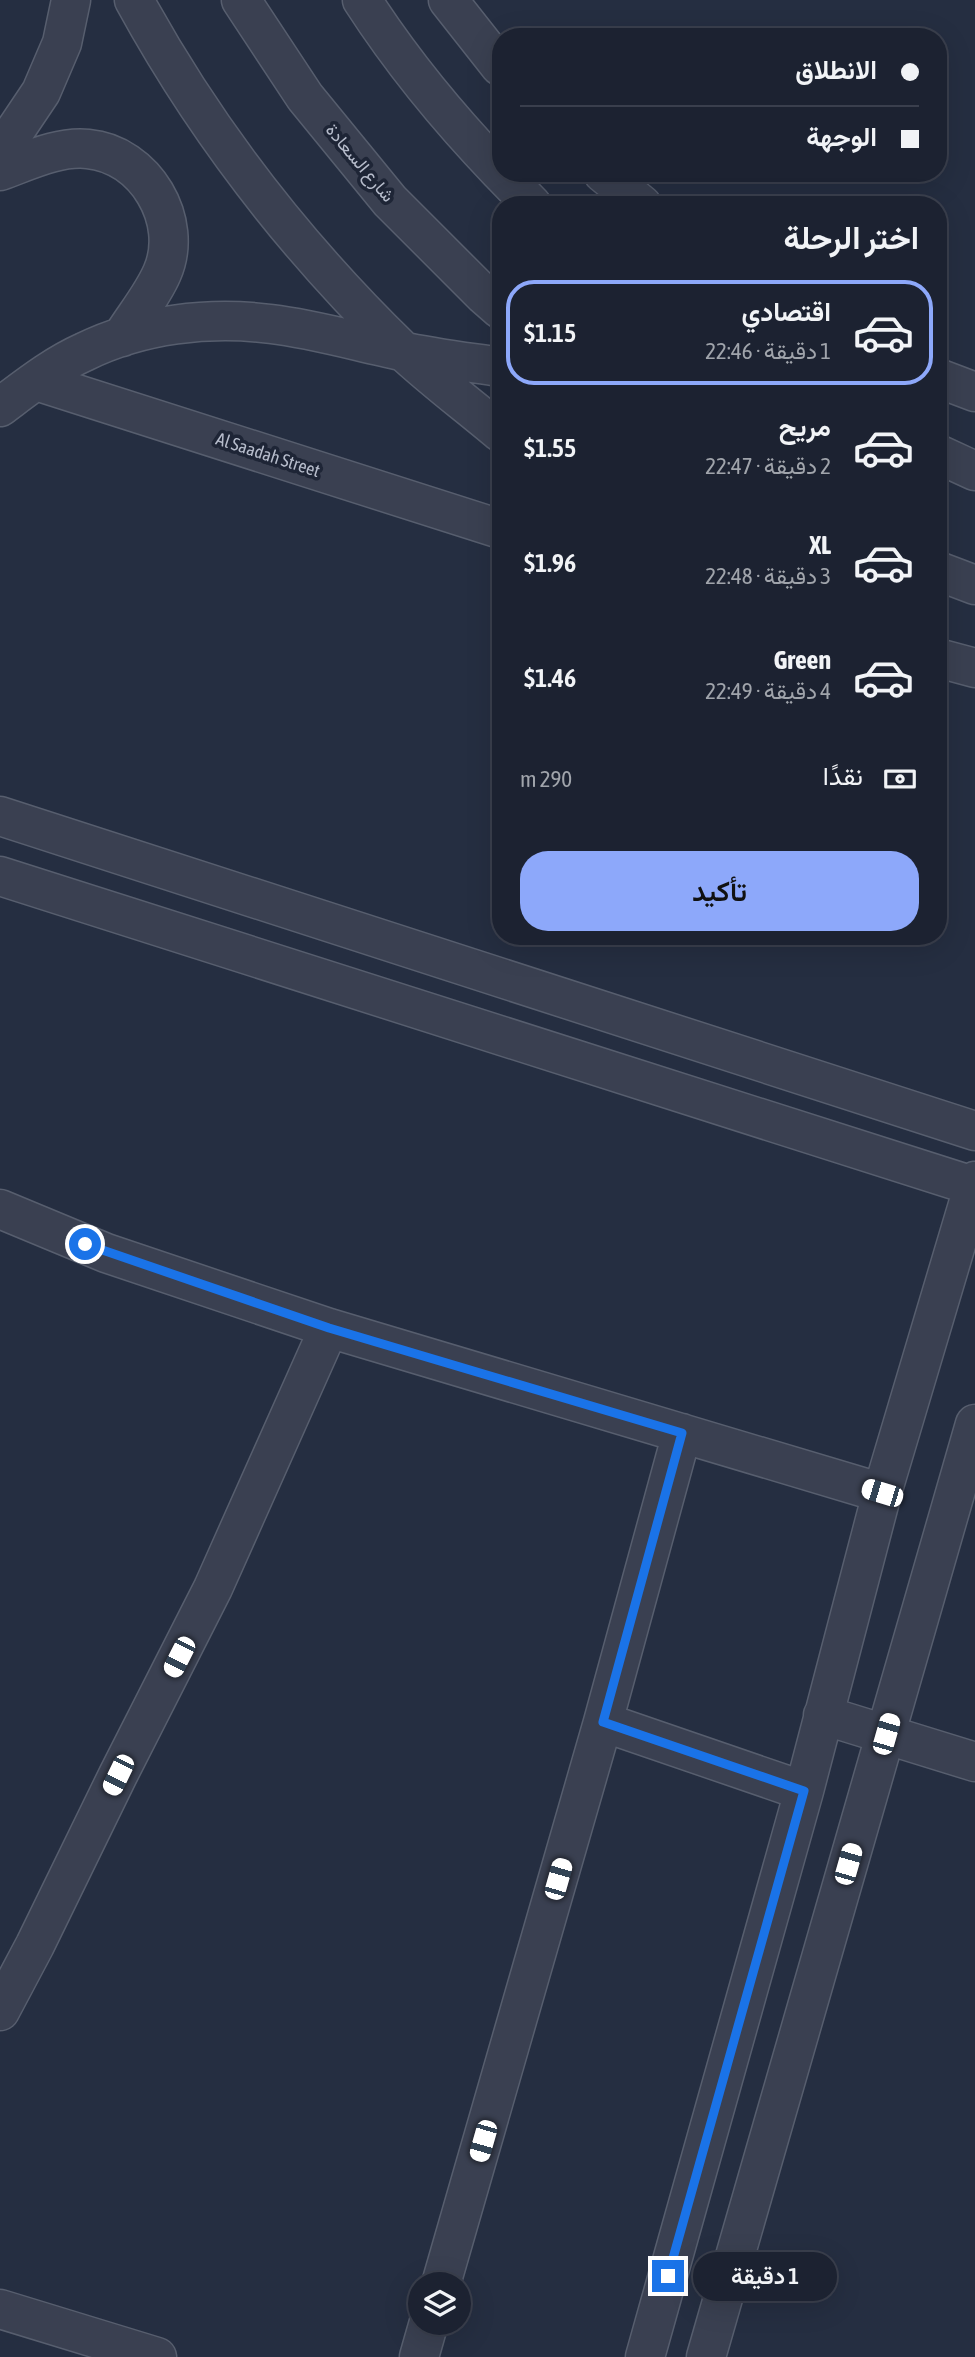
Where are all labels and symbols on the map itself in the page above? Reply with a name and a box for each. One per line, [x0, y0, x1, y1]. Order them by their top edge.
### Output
street label: شارع السعادة [320, 119, 399, 207]
street label: Al Saadah Street [214, 428, 323, 481]
route start [69, 1228, 101, 1260]
car [859, 1477, 906, 1509]
car [161, 1634, 198, 1680]
car [871, 1711, 902, 1757]
car [100, 1752, 137, 1798]
car [833, 1841, 864, 1887]
car [543, 1856, 574, 1902]
car [468, 2118, 499, 2164]
callout: 1 دقيقة [692, 2252, 836, 2300]
route end [652, 2260, 684, 2292]

